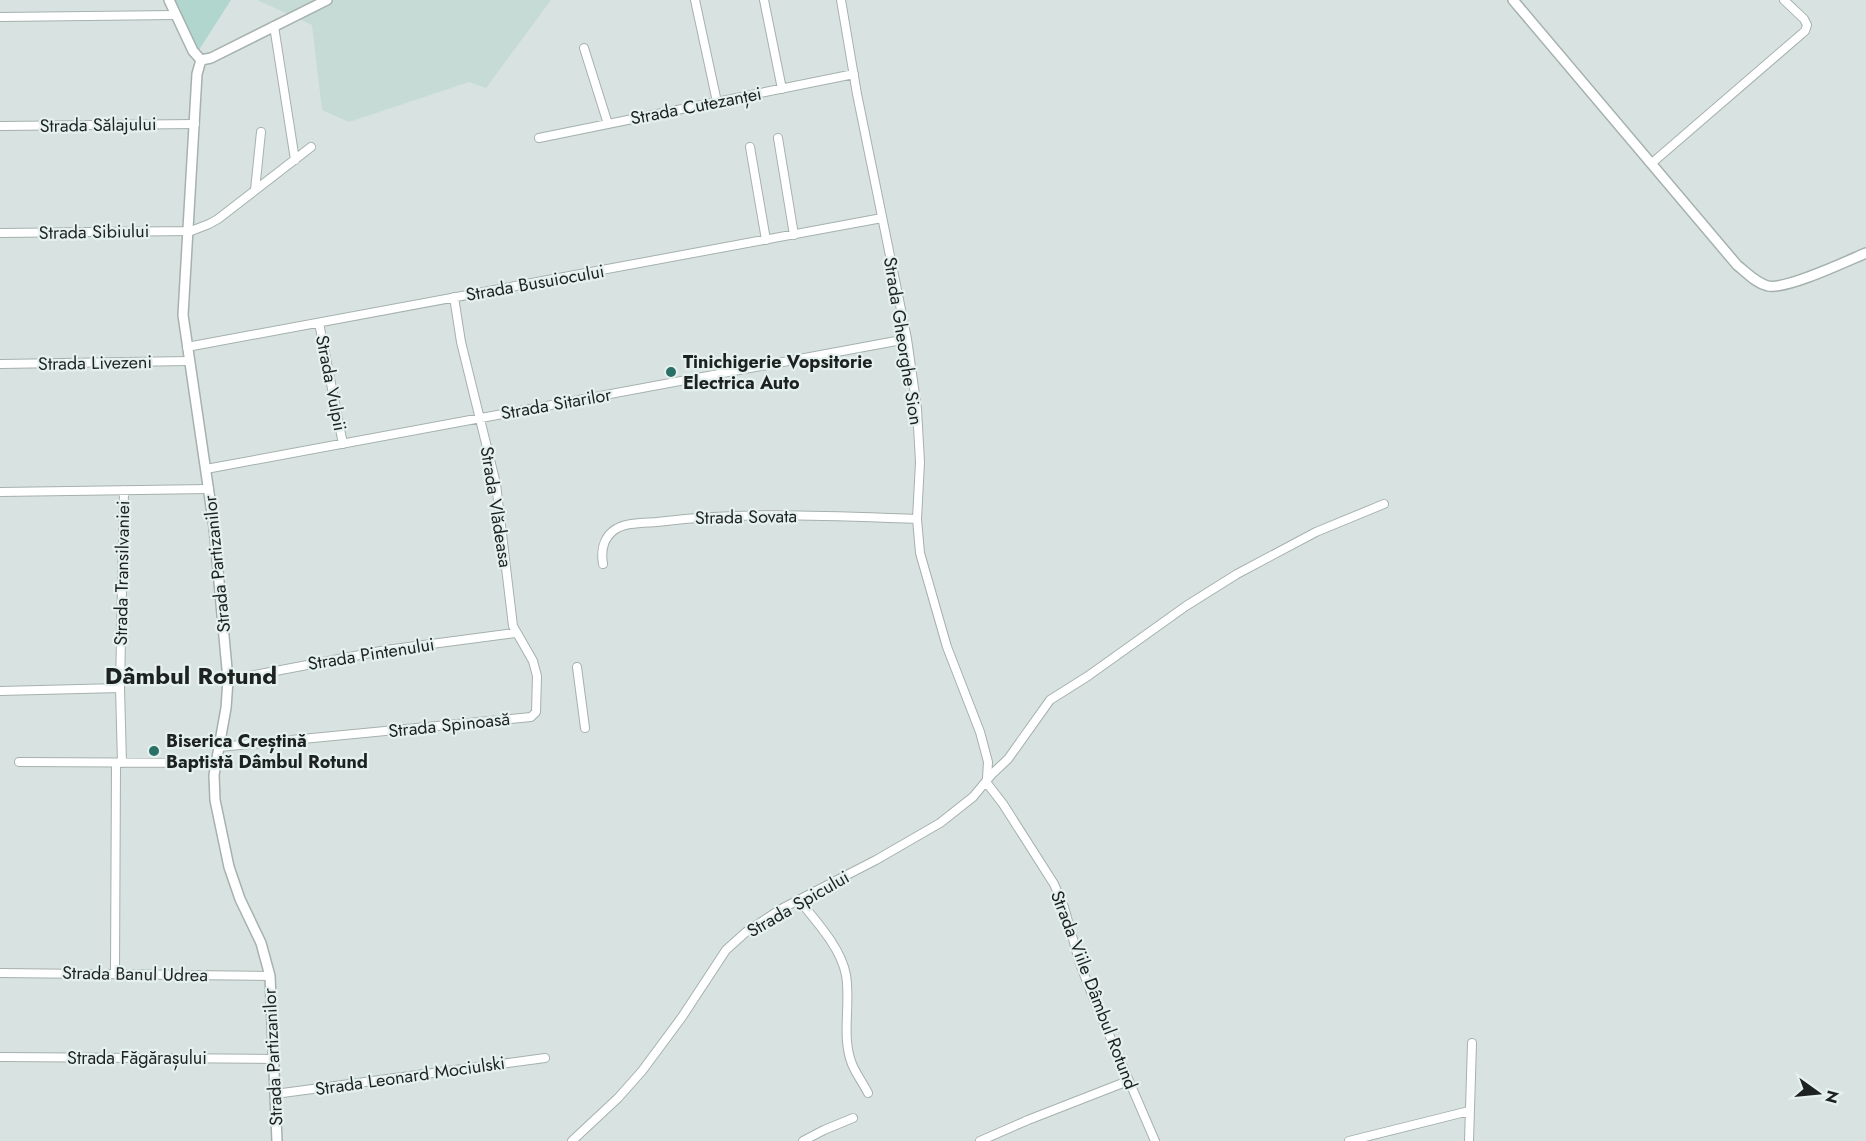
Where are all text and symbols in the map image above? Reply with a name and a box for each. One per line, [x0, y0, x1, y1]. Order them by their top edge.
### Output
street label: Strada Cutezanței [628, 81, 764, 131]
street label: Strada Sălajului [39, 111, 157, 139]
street label: Strada Sibiului [39, 218, 149, 246]
street label: Strada Gheorghe Sion [877, 255, 929, 427]
street label: Strada Busuiocului [464, 258, 606, 308]
street label: Strada Vulpii [309, 333, 353, 433]
street label: Strada Livezeni [38, 349, 152, 377]
place label: Tinichigerie Vopsitorie Electrica Auto [683, 349, 873, 396]
marker: Tinichigerie Vopsitorie Electrica Auto [664, 365, 678, 379]
street label: Strada Sitarilor [499, 381, 614, 427]
street label: Strada Vlădeasa [474, 445, 518, 569]
street label: Strada Partizanilor [197, 493, 237, 634]
street label: Strada Transilvaniei [108, 500, 136, 646]
street label: Strada Sovata [695, 503, 797, 531]
street label: Strada Pintenului [306, 631, 436, 677]
district label: Dâmbul Rotund [105, 658, 277, 693]
street label: Strada Spinoasă [387, 706, 511, 744]
place label: Biserica Creștină Baptistă Dâmbul Rotund [166, 728, 368, 775]
marker: Biserica Creștină Baptistă Dâmbul Rotund [147, 744, 161, 758]
street label: Strada Spicului [742, 864, 854, 944]
street label: Strada Viile Dâmbul Rotund [1044, 887, 1144, 1093]
street label: Strada Banul Udrea [62, 960, 208, 988]
street label: Strada Partizanilor [256, 987, 290, 1126]
street label: Strada Făgărașului [67, 1045, 207, 1071]
street label: Strada Leonard Mociulski [313, 1050, 507, 1102]
north arrow [1788, 1063, 1848, 1123]
text: N [1819, 1088, 1845, 1106]

